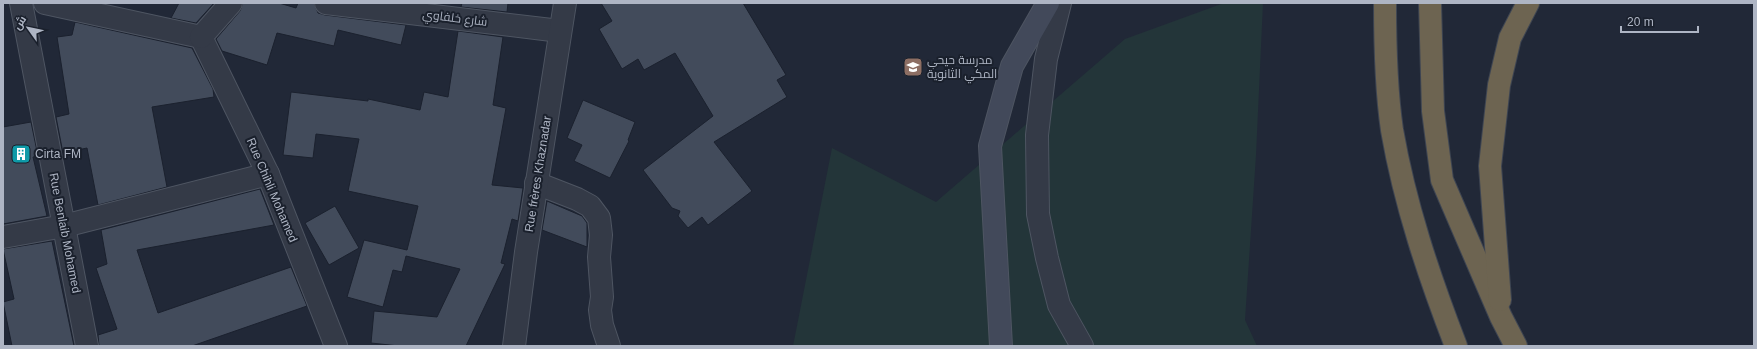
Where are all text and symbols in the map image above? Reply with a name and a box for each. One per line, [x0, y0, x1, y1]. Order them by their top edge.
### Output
street label: شارع خلفاوي [421, 7, 488, 32]
north arrow [8, 8, 48, 48]
scale bar [1621, 8, 1698, 34]
text: ش [11, 13, 29, 32]
text: 20 m [1627, 15, 1654, 29]
place label: مدرسة حيحي المكي الثانوية [927, 53, 997, 84]
school or university icon: مدرسة حيحي المكي الثانوية [902, 56, 924, 78]
street label: Rue frères Khaznadar [522, 115, 554, 233]
street label: Rue Chihli Mohamed [244, 136, 300, 244]
building icon: Cirta FM [10, 143, 32, 165]
place label: Cirta FM [35, 147, 81, 161]
street label: Rue Benlaib Mohamed [46, 172, 84, 294]

